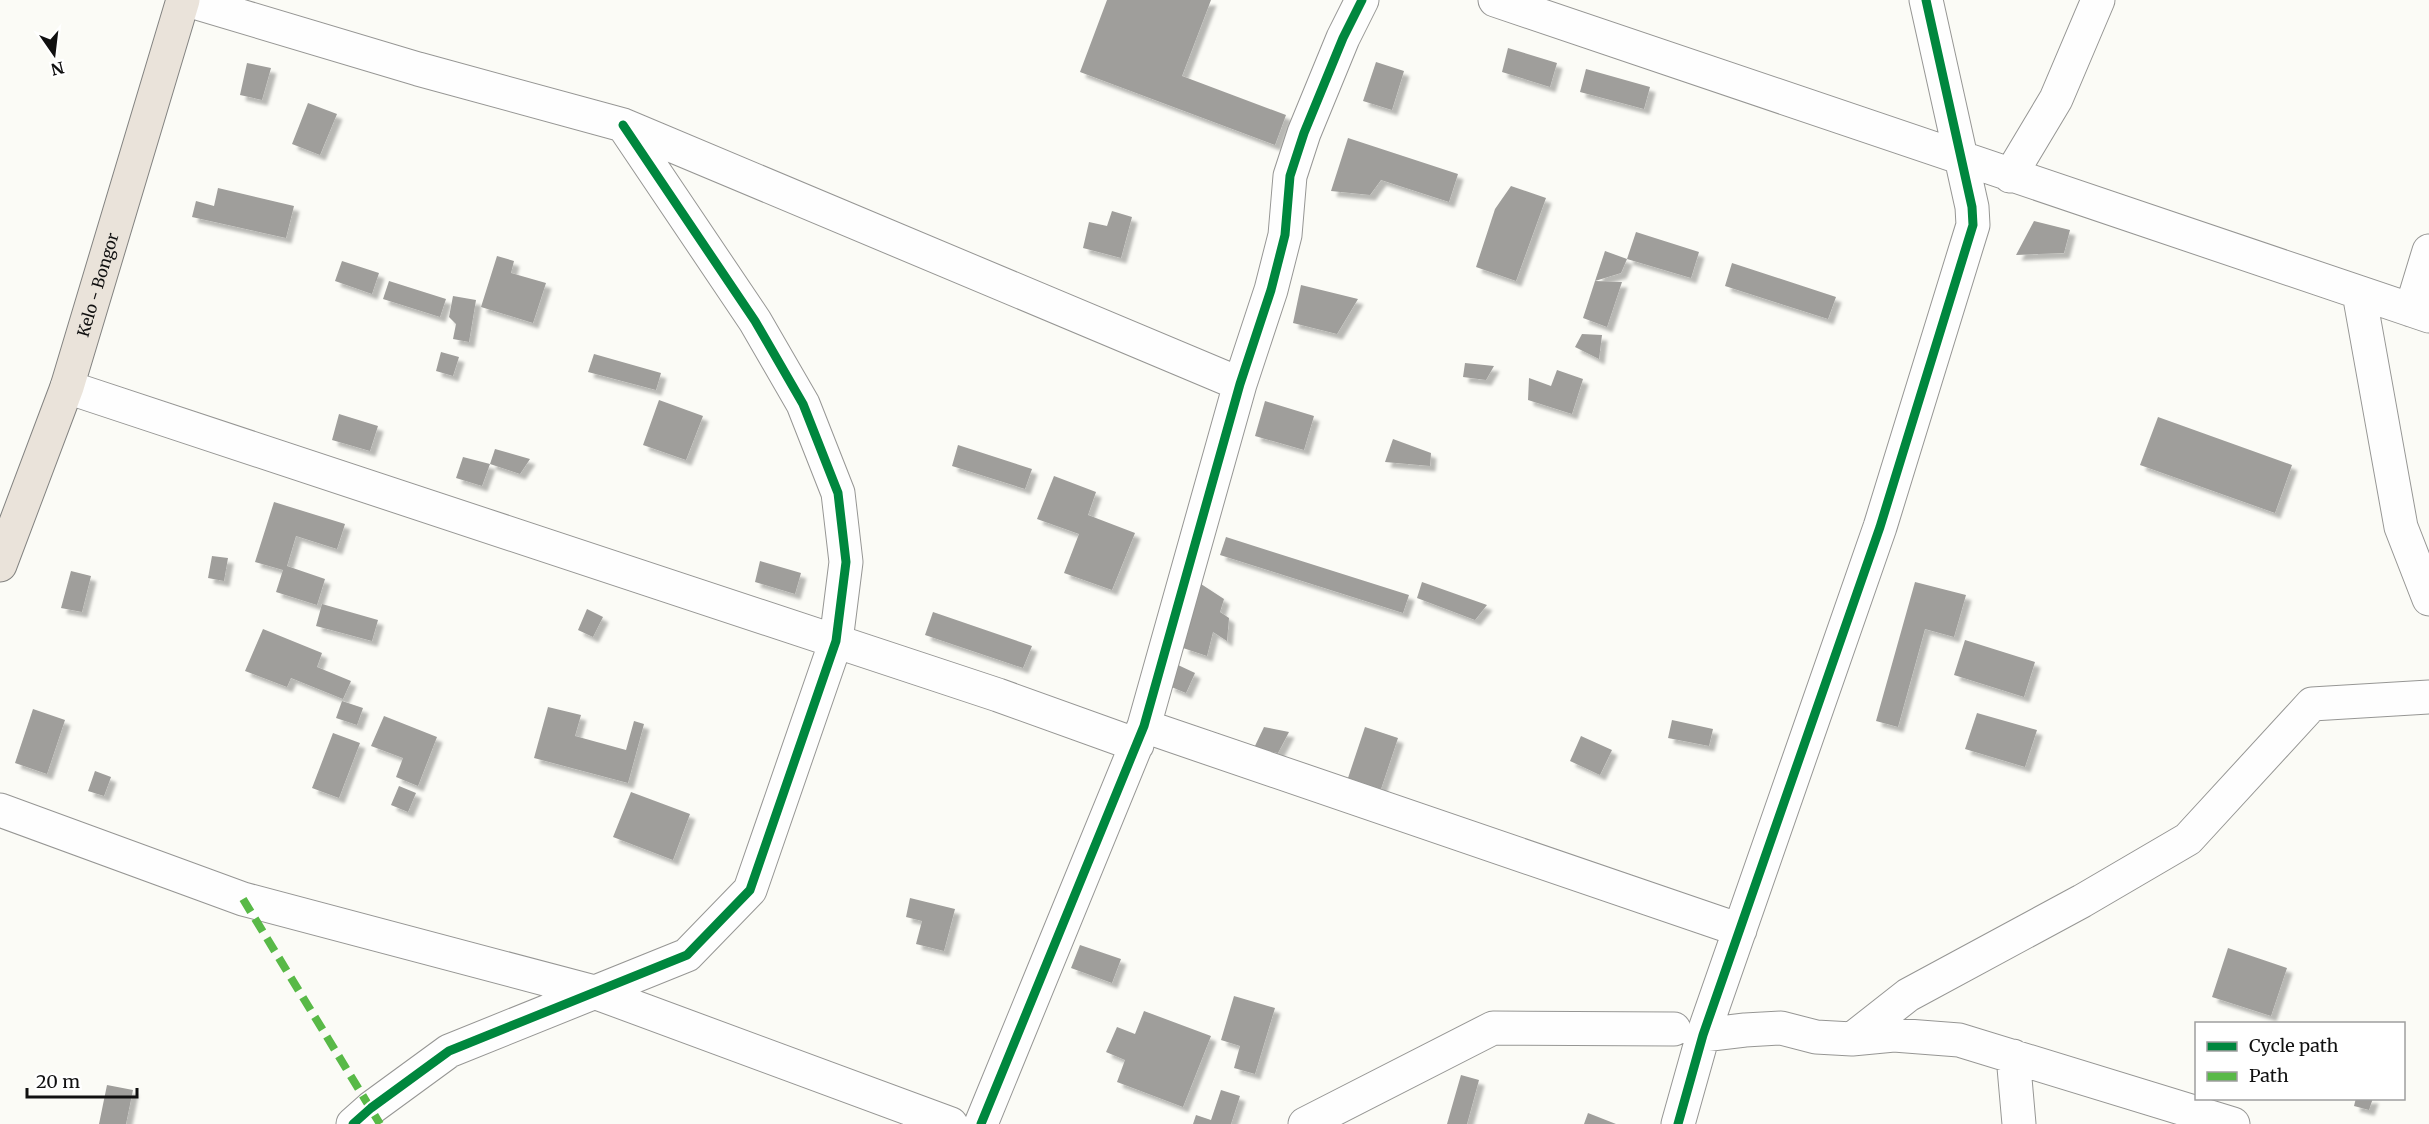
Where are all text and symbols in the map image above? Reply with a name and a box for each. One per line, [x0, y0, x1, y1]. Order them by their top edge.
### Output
north arrow [24, 24, 84, 84]
text: N [49, 57, 66, 80]
street label: Kelo - Bongor [73, 230, 123, 339]
legend [2195, 1022, 2405, 1100]
text: Cycle path [2249, 1034, 2339, 1057]
scale bar [27, 1061, 136, 1099]
text: Path [2249, 1064, 2289, 1087]
text: 20 m [36, 1070, 80, 1093]

